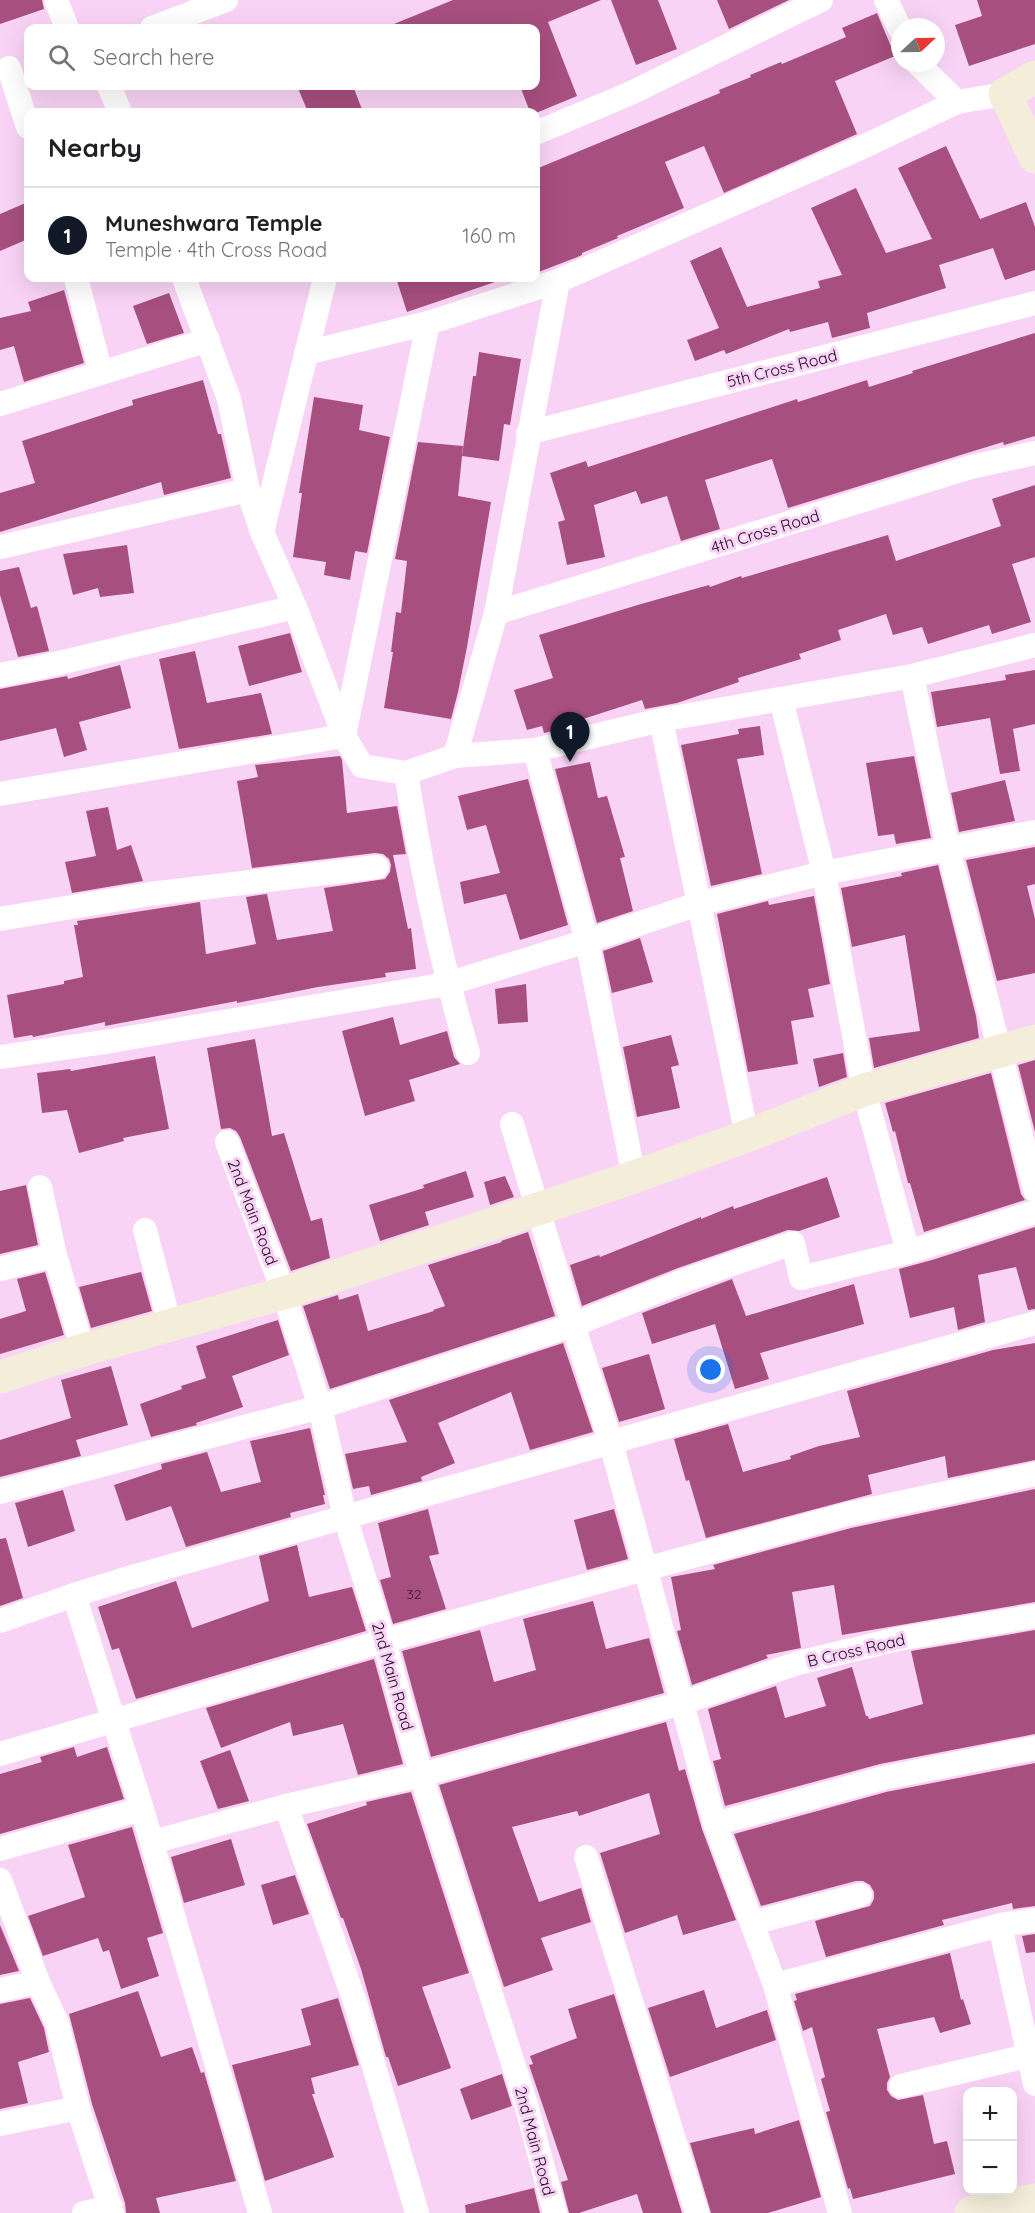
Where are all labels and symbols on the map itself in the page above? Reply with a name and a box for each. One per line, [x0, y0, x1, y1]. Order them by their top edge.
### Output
north arrow [891, 18, 945, 72]
street label: 5th Cross Road [725, 345, 839, 391]
street label: 4th Cross Road [708, 505, 822, 557]
pin: 1 [550, 712, 590, 762]
street label: 2nd Main Road [224, 1156, 282, 1268]
your location [696, 1355, 725, 1384]
house number: 32 [406, 1585, 422, 1603]
street label: 2nd Main Road [368, 1619, 418, 1733]
street label: B Cross Road [805, 1629, 907, 1671]
street label: 2nd Main Road [511, 2084, 559, 2198]

